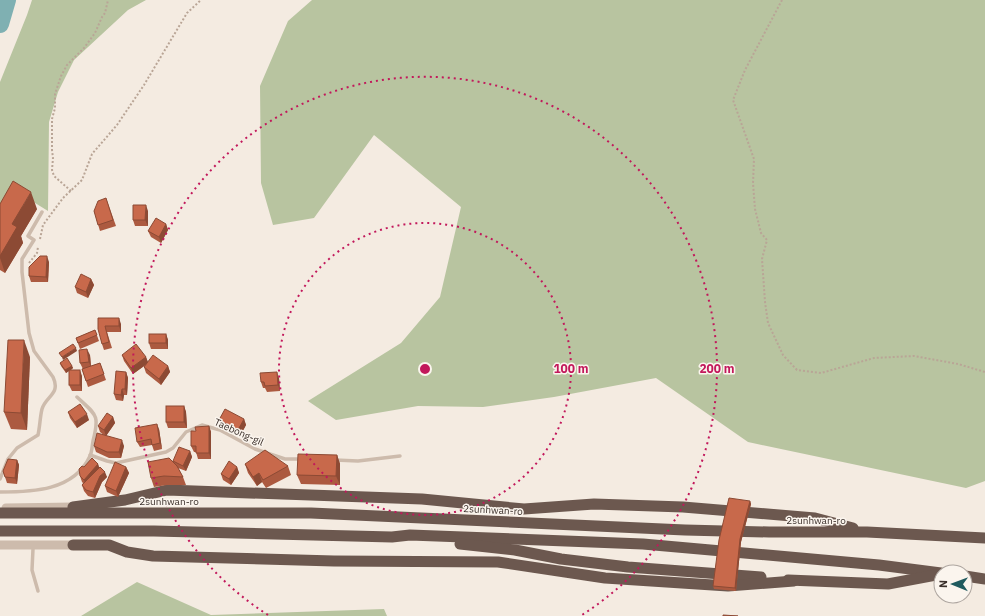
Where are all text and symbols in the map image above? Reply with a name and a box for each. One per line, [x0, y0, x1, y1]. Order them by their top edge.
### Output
text: 100 m [553, 361, 589, 376]
text: 200 m [699, 361, 735, 376]
centre of rings [418, 362, 432, 376]
street label: Taebong-gil [212, 415, 266, 449]
street label: 2sunhwan-ro [139, 495, 199, 508]
street label: 2sunhwan-ro [463, 502, 524, 518]
street label: 2sunhwan-ro [786, 514, 846, 527]
north arrow [933, 564, 973, 604]
text: N [936, 580, 950, 588]

